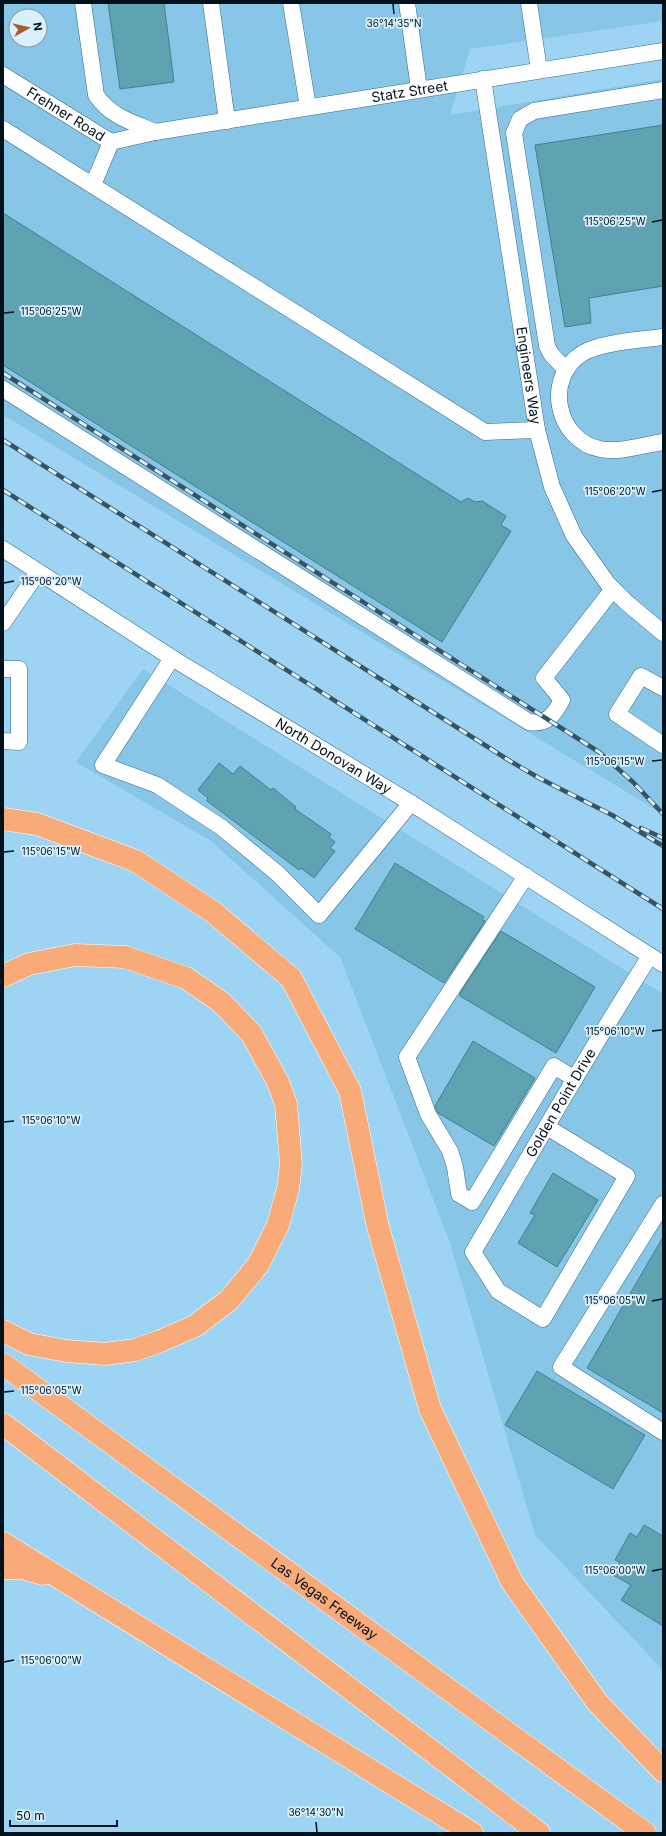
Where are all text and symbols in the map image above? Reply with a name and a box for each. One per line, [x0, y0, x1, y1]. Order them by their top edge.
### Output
north arrow [8, 8, 48, 48]
text: 36°14'35"N [367, 17, 421, 29]
text: N [30, 21, 45, 32]
street label: Statz Street [370, 76, 449, 105]
street label: Frehner Road [24, 83, 108, 144]
text: 115°06'25"W [585, 215, 646, 227]
text: 115°06'25"W [21, 305, 82, 317]
street label: Engineers Way [513, 325, 545, 426]
text: 115°06'20"W [584, 485, 646, 497]
text: 115°06'20"W [20, 575, 82, 587]
street label: North Donovan Way [273, 714, 395, 797]
text: 115°06'15"W [586, 755, 645, 767]
text: 115°06'15"W [22, 845, 81, 857]
text: 115°06'10"W [585, 1025, 645, 1037]
street label: Golden Point Drive [522, 1045, 599, 1160]
text: 115°06'10"W [21, 1114, 81, 1126]
text: 115°06'05"W [584, 1294, 646, 1306]
text: 115°06'05"W [20, 1384, 82, 1396]
street label: Las Vegas Freeway [268, 1554, 381, 1643]
text: 115°06'00"W [584, 1564, 646, 1576]
text: 115°06'00"W [20, 1654, 82, 1666]
scale bar [10, 1802, 117, 1828]
text: 36°14'30"N [288, 1806, 344, 1818]
text: 50 m [16, 1808, 45, 1823]

